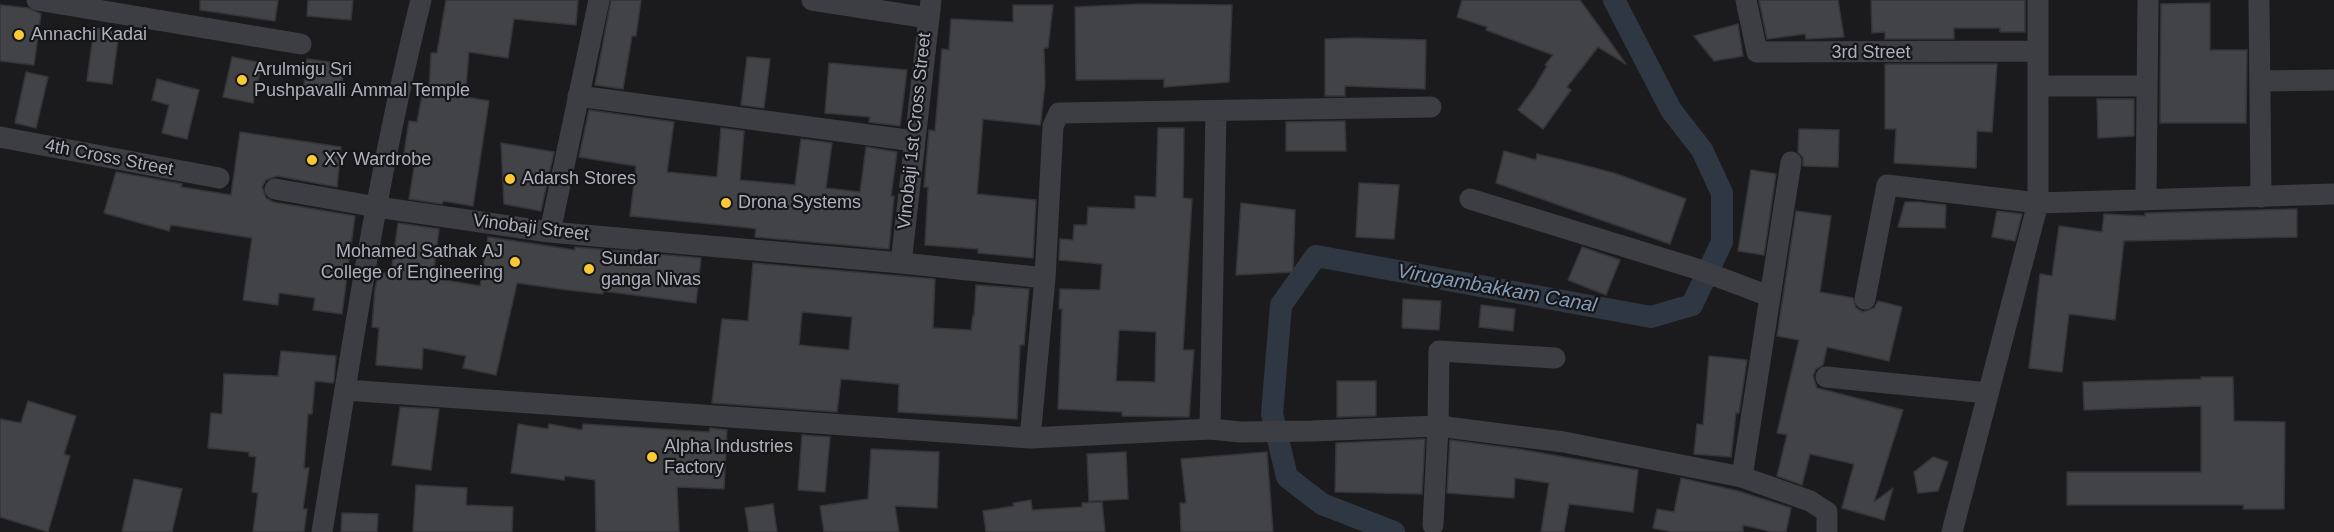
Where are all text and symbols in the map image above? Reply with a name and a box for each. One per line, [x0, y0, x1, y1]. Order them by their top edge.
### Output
place label: Annachi Kadai [31, 24, 147, 46]
marker: Annachi Kadai [12, 28, 26, 42]
street label: Vinobaji 1st Cross Street [894, 32, 936, 230]
street label: 3rd Street [1831, 42, 1911, 64]
place label: Arulmigu Sri Pushpavalli Ammal Temple [254, 59, 470, 101]
marker: Arulmigu Sri Pushpavalli Ammal Temple [235, 73, 249, 87]
street label: 4th Cross Street [43, 135, 175, 181]
place label: XY Wardrobe [324, 149, 431, 171]
marker: XY Wardrobe [305, 153, 319, 167]
place label: Adarsh Stores [522, 168, 636, 190]
marker: Adarsh Stores [503, 172, 517, 186]
place label: Drona Systems [738, 192, 861, 214]
marker: Drona Systems [719, 196, 733, 210]
street label: Vinobaji Street [472, 210, 590, 246]
place label: Mohamed Sathak AJ College of Engineering [321, 241, 503, 284]
place label: Sundar ganga Nivas [601, 248, 701, 290]
marker: Mohamed Sathak AJ College of Engineering [508, 255, 522, 269]
water label: Virugambakkam Canal [1395, 260, 1599, 318]
marker: Sundar ganga Nivas [582, 262, 596, 276]
place label: Alpha Industries Factory [664, 436, 793, 478]
marker: Alpha Industries Factory [645, 450, 659, 464]

